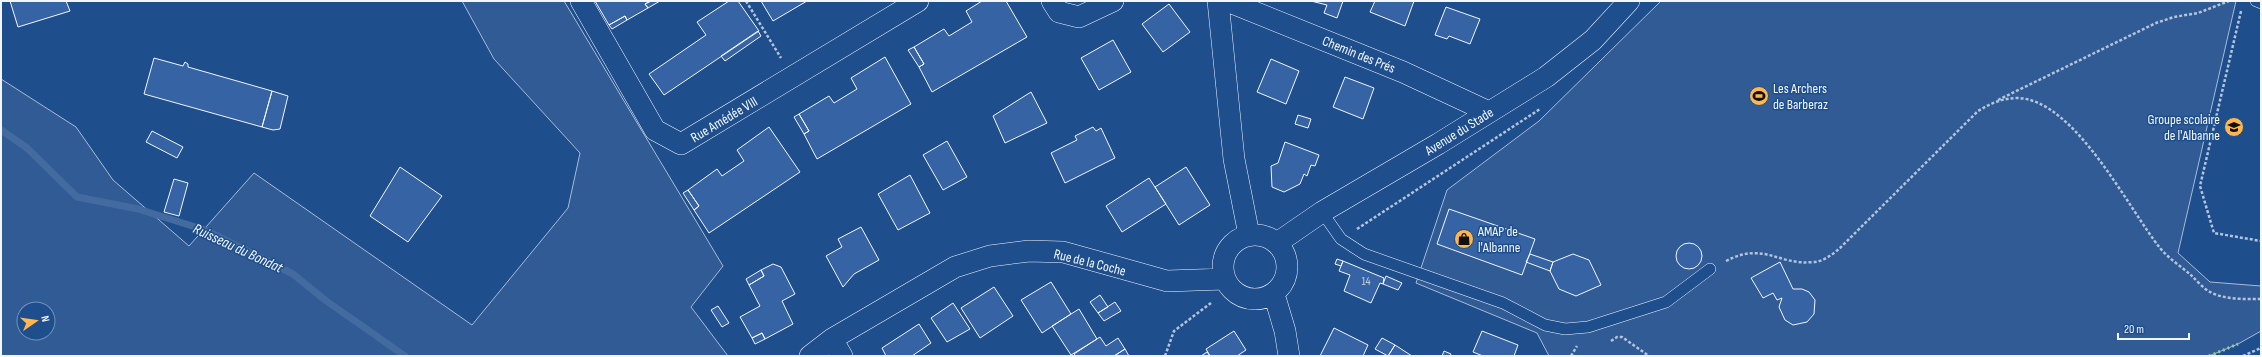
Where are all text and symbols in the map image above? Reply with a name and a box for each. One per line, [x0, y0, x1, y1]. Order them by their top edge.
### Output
street label: Chemin des Prés [1320, 32, 1398, 77]
place label: Les Archers de Barberaz [1773, 80, 1828, 113]
sports icon: Les Archers de Barberaz [1748, 85, 1770, 107]
street label: Rue Amédée VIII [688, 93, 761, 146]
street label: Avenue du Stade [1421, 104, 1497, 160]
place label: Groupe scolaire de l'Albanne [2147, 111, 2220, 144]
school or university icon: Groupe scolaire de l'Albanne [2223, 116, 2245, 138]
water label: Ruisseau du Bondat [190, 219, 286, 278]
place label: AMAP de l'Albanne [1477, 223, 1520, 256]
shop icon: AMAP de l'Albanne [1453, 228, 1475, 250]
street label: Rue de la Coche [1052, 245, 1128, 280]
house number: 14 [1361, 274, 1371, 289]
north arrow [16, 301, 56, 341]
text: N [38, 315, 52, 323]
scale bar [2118, 315, 2189, 341]
text: 20 m [2124, 322, 2144, 337]

